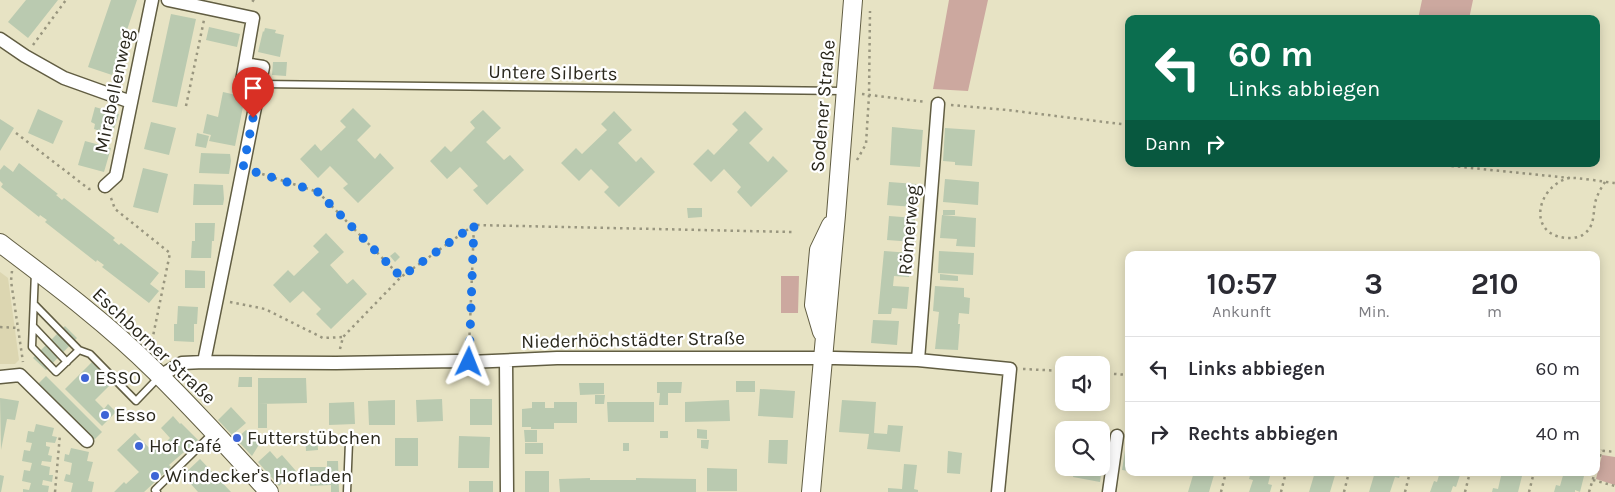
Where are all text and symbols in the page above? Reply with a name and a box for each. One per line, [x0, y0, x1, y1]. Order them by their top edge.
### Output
street label: Mirabellenweg [90, 27, 138, 155]
text: 60 m [1228, 34, 1313, 75]
icon: left [1145, 35, 1210, 100]
street label: Sodener Straße [806, 39, 840, 173]
street label: Untere Silberts [488, 61, 618, 85]
pin [232, 67, 274, 118]
icon: arrive [239, 74, 267, 102]
text: Links abbiegen [1228, 76, 1380, 102]
icon: right [1201, 130, 1229, 158]
text: Dann [1145, 133, 1191, 155]
street label: Römerweg [894, 184, 924, 276]
text: 10:57 [1207, 266, 1277, 302]
text: 3 [1364, 266, 1383, 302]
text: 210 [1471, 266, 1518, 302]
street label: Eschborner Straße [88, 283, 220, 409]
text: Ankunft [1212, 302, 1271, 321]
text: Min. [1358, 302, 1389, 321]
text: m [1487, 302, 1502, 321]
street label: Niederhöchstädter Straße [521, 327, 745, 353]
position arrow [442, 335, 494, 387]
icon: left [1145, 355, 1173, 383]
map controls [1055, 356, 1110, 476]
button: sound [1055, 356, 1110, 411]
text: Links abbiegen [1188, 358, 1325, 380]
text: 60 m [1536, 358, 1580, 380]
place label: ESSO [95, 367, 141, 389]
marker: ESSO [79, 372, 91, 384]
place label: Esso [115, 404, 156, 426]
marker: Esso [99, 409, 111, 421]
icon: right [1145, 420, 1173, 448]
button: search [1055, 421, 1110, 476]
text: Rechts abbiegen [1188, 423, 1338, 445]
text: 40 m [1536, 423, 1580, 445]
place label: Futterstübchen [247, 427, 381, 449]
marker: Futterstübchen [231, 432, 243, 444]
place label: Hof Café [149, 435, 221, 457]
marker: Hof Café [133, 440, 145, 452]
place label: Windecker's Hofladen [165, 465, 352, 487]
marker: Windecker's Hofladen [149, 470, 161, 482]

